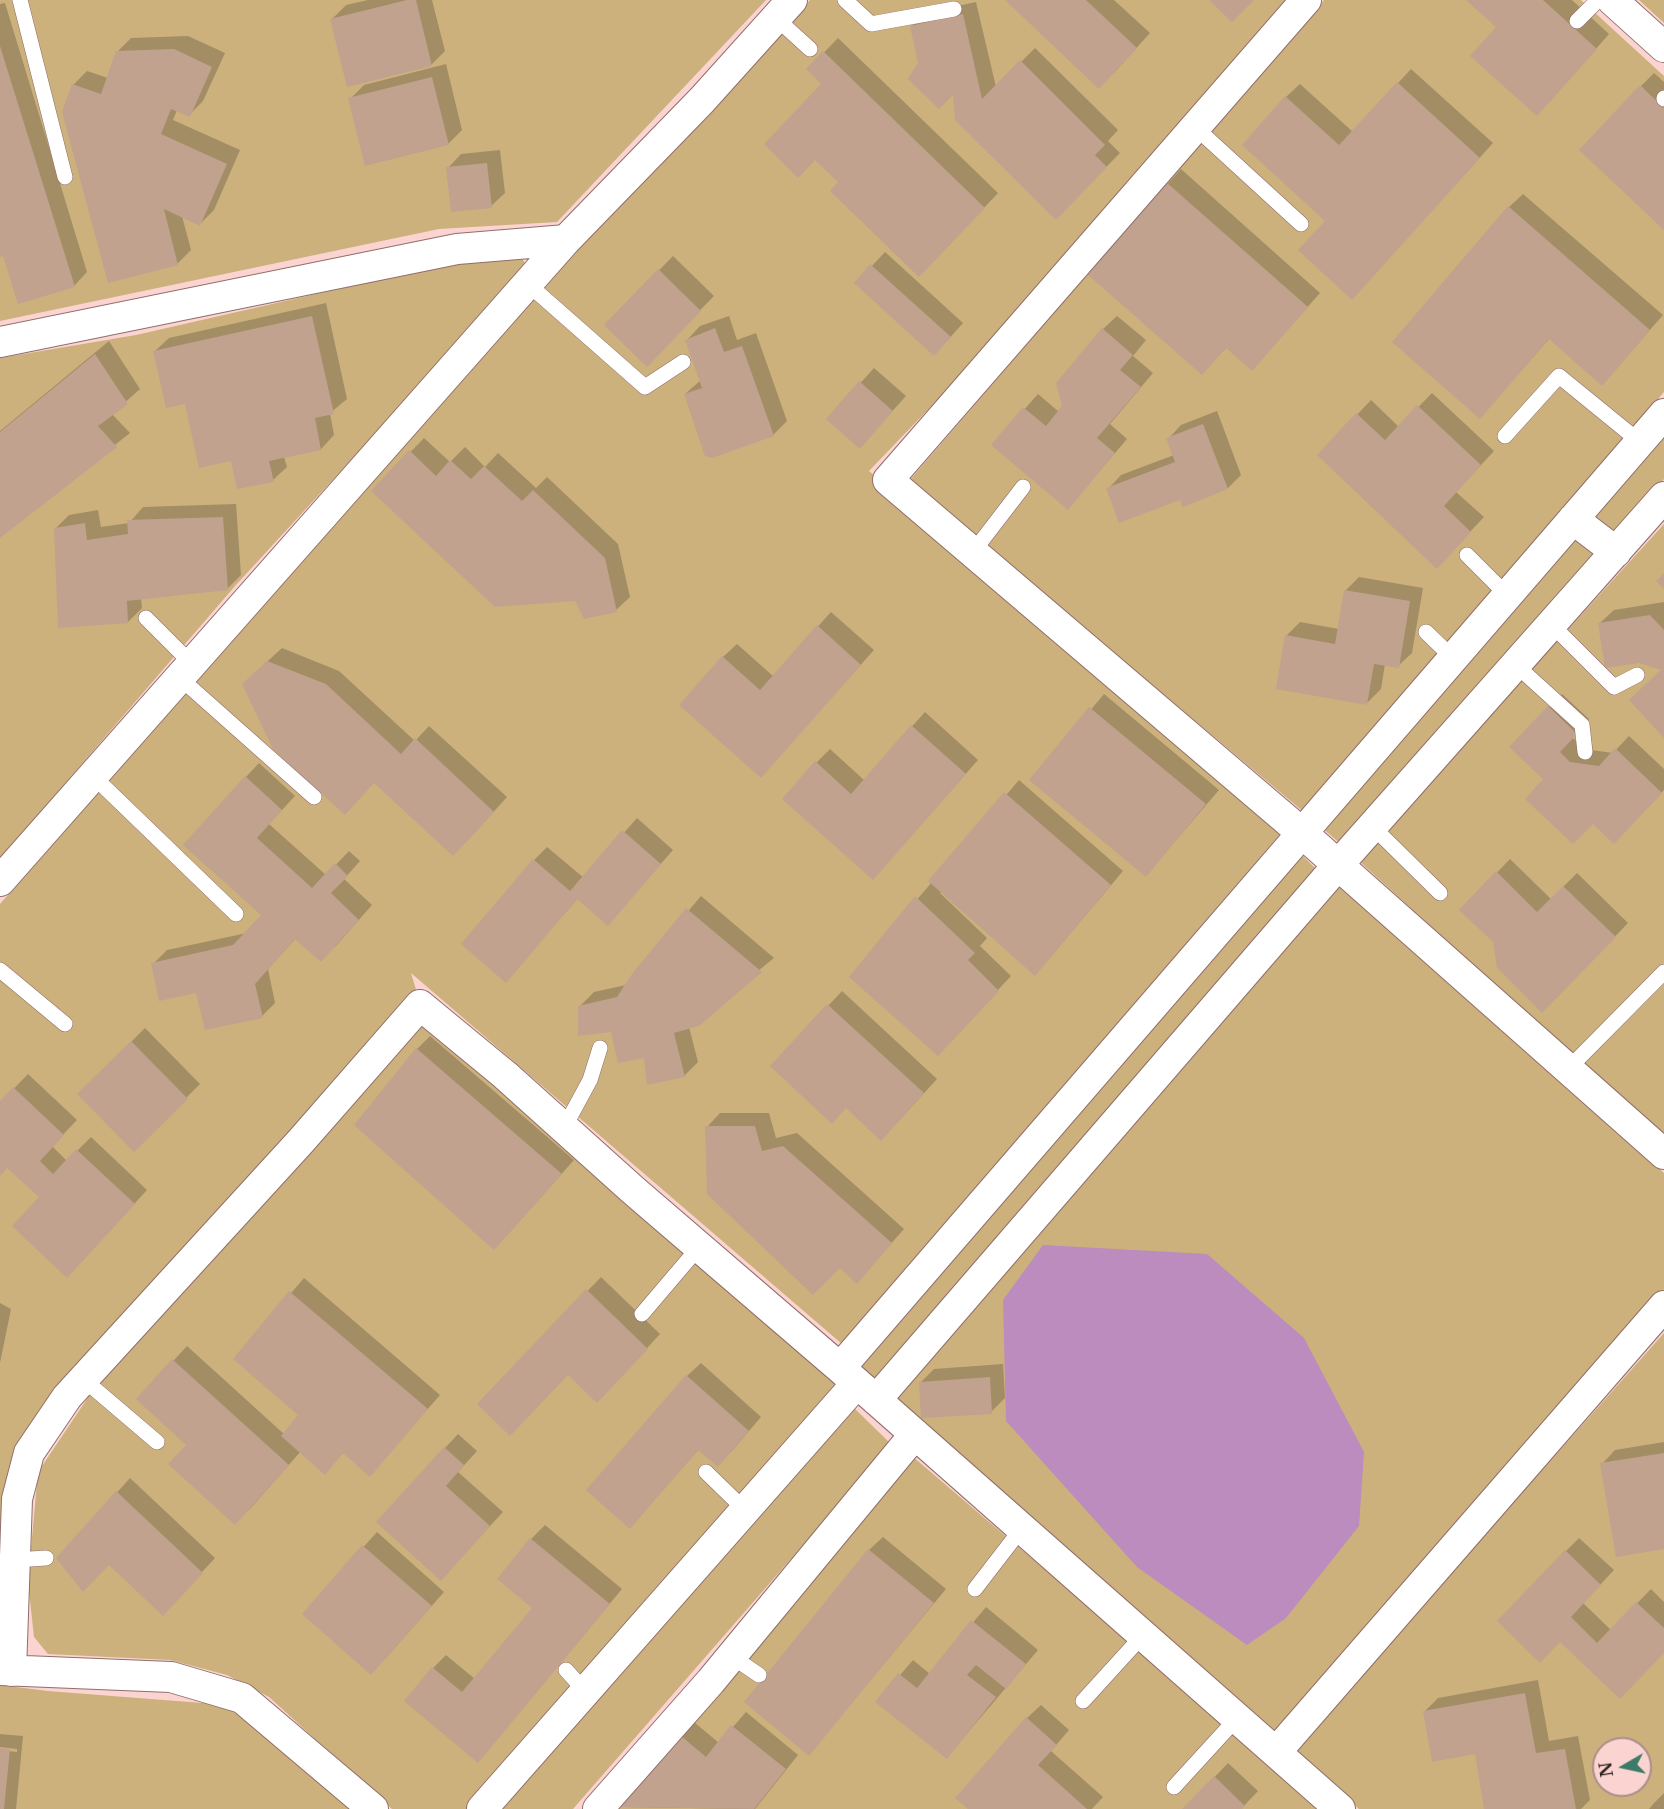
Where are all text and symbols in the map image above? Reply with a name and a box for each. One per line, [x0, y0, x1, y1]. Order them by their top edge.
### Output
north arrow [1592, 1737, 1652, 1797]
text: N [1595, 1761, 1617, 1779]

